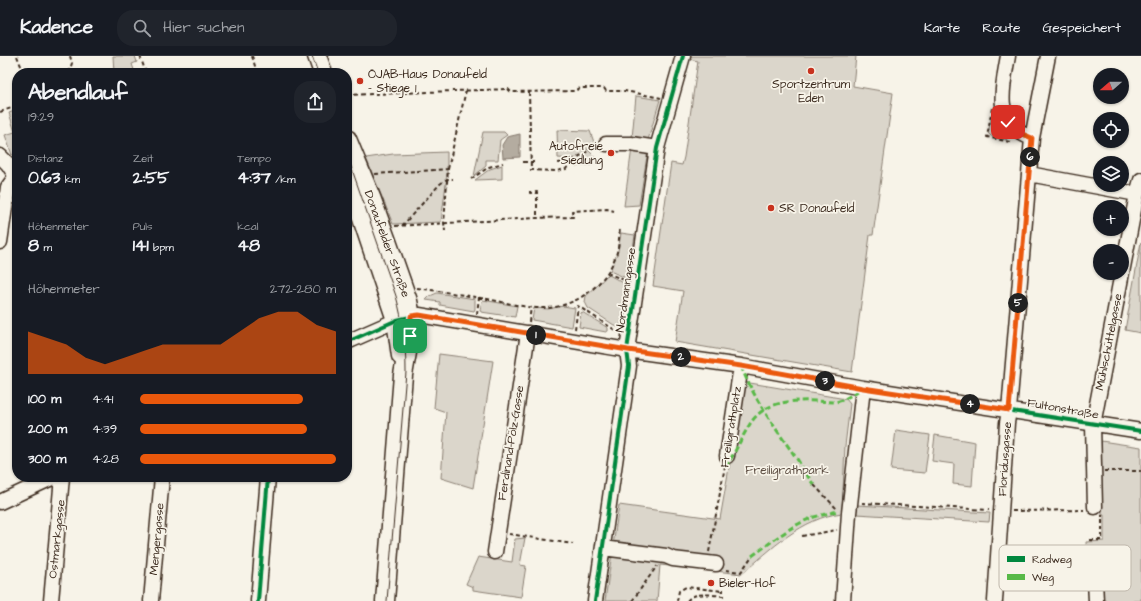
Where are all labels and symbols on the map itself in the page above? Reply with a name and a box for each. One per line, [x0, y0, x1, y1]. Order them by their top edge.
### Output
place label: ÖJAB-Haus Donaufeld - Stiege 1 [368, 66, 487, 98]
marker: Sportzentrum Eden [806, 66, 816, 76]
north arrow [1093, 68, 1129, 104]
marker: ÖJAB-Haus Donaufeld - Stiege 1 [355, 76, 365, 86]
place label: Sportzentrum Eden [772, 76, 851, 107]
pin [991, 105, 1025, 139]
place label: Autofreie Siedlung [549, 138, 604, 170]
pin: 6 [1020, 147, 1040, 167]
marker: Autofreie Siedlung [606, 148, 616, 158]
street label: Donaufelder Straße [360, 188, 414, 300]
place label: SR Donaufeld [779, 200, 854, 217]
marker: SR Donaufeld [766, 203, 776, 213]
street label: Nordmanngasse [612, 246, 641, 334]
street label: Mühlschüttelgasse [1091, 292, 1128, 392]
pin: 5 [1008, 293, 1028, 313]
pin [393, 319, 427, 353]
pin: 1 [526, 325, 546, 345]
pin: 2 [671, 347, 691, 367]
pin: 3 [815, 371, 835, 391]
street label: Ferdinand-Pölz-Gasse [494, 384, 529, 502]
street label: Freiligrathplatz [716, 385, 747, 469]
pin: 4 [960, 394, 980, 414]
street label: Fultonstraße [1026, 394, 1101, 424]
street label: Floridusgasse [994, 421, 1017, 497]
park label: Freiligrathpark [745, 462, 829, 480]
street label: Ostmarkgasse [44, 498, 71, 579]
street label: Mengergasse [145, 502, 170, 576]
legend [999, 545, 1131, 591]
text: Radweg [1032, 552, 1072, 568]
text: Weg [1032, 570, 1054, 586]
place label: Bieler-Hof [719, 575, 777, 592]
marker: Bieler-Hof [706, 578, 716, 588]

